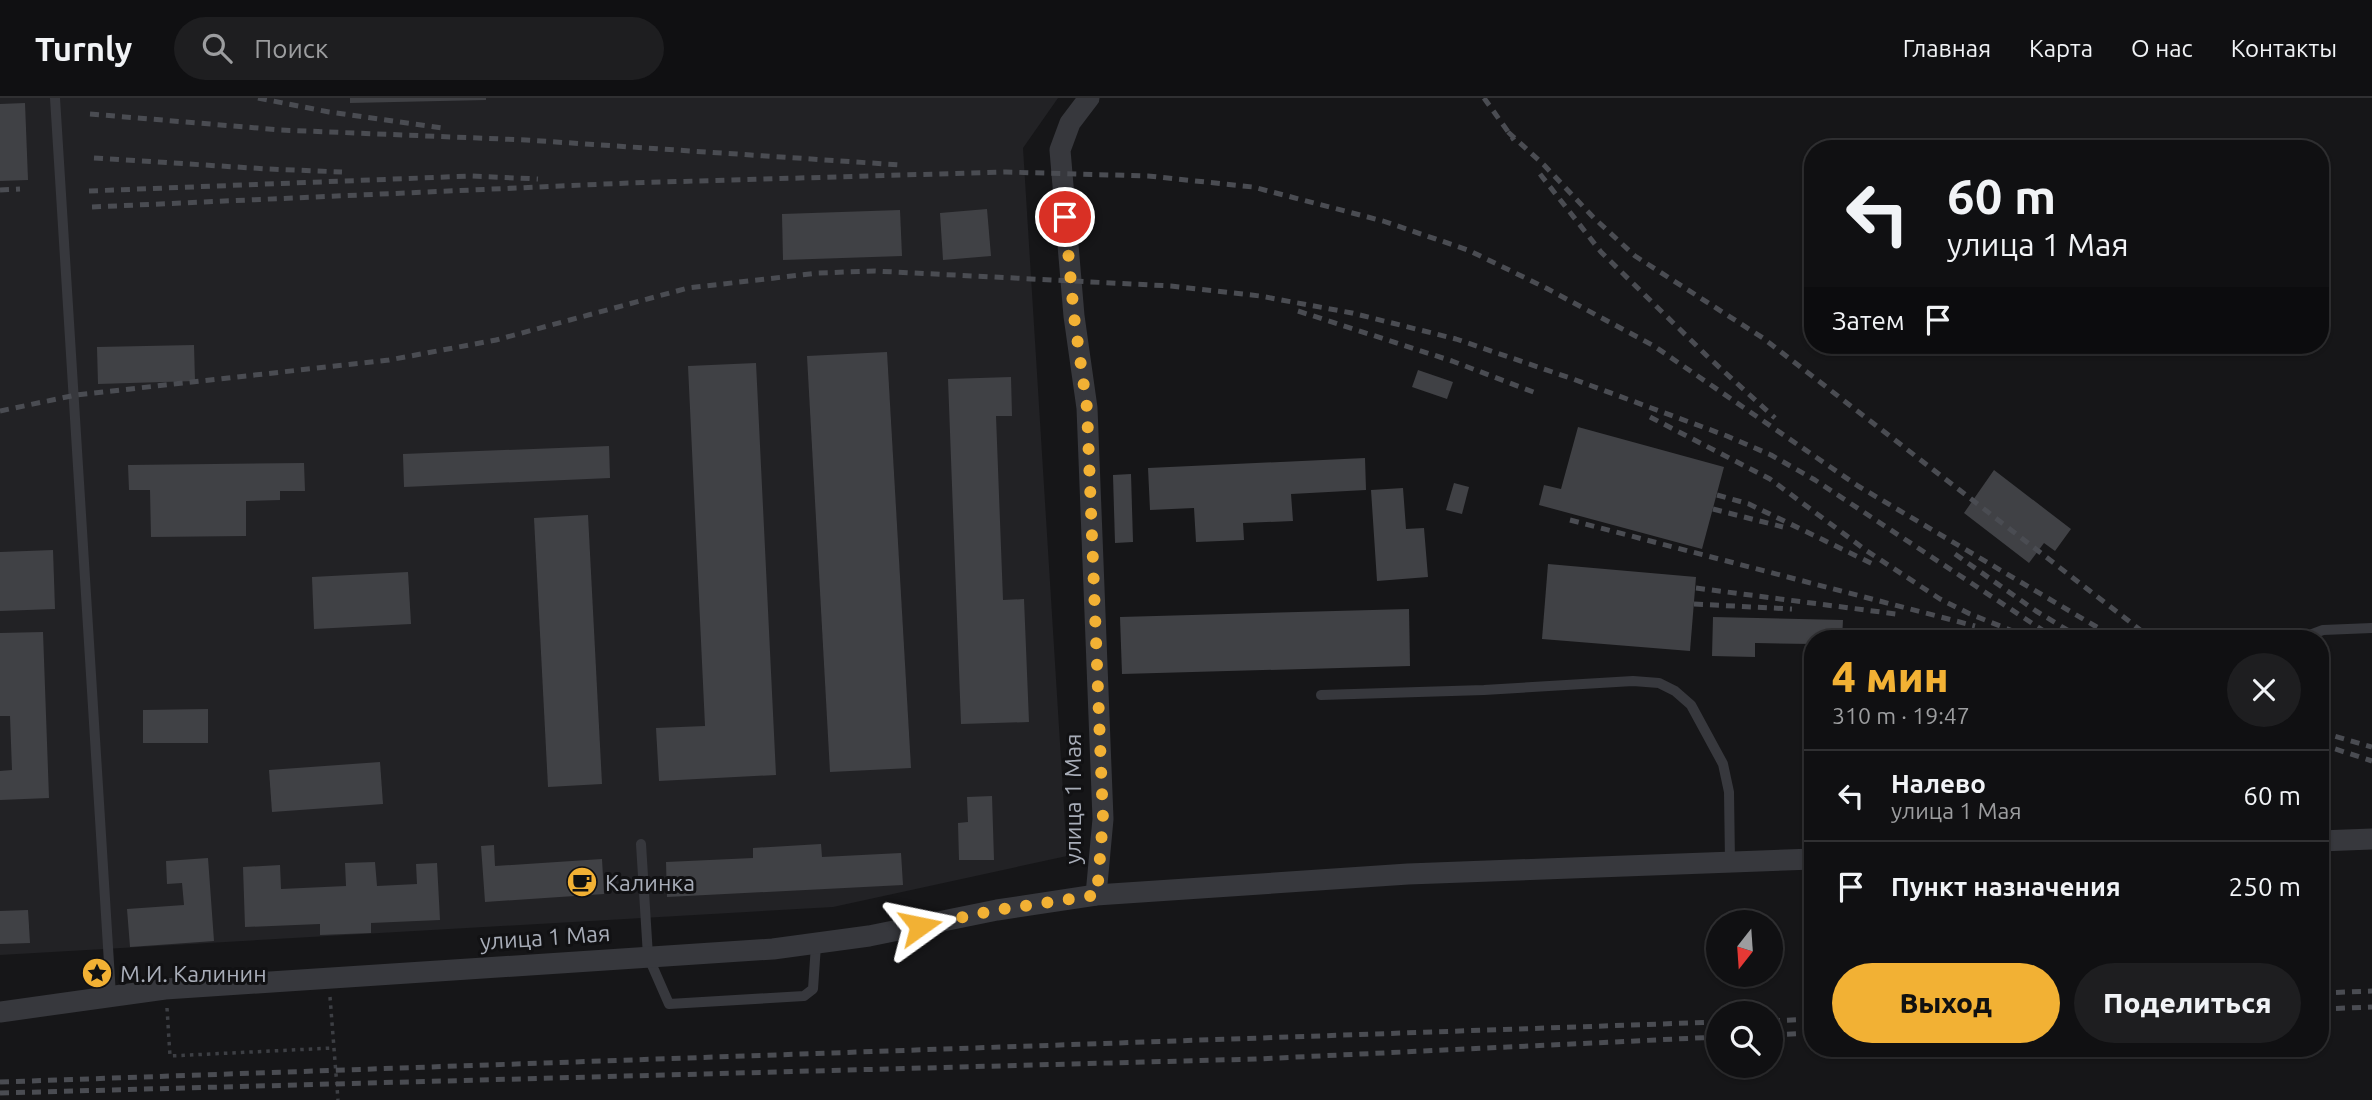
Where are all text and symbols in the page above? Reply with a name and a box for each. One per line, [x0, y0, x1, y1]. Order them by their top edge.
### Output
search box [174, 17, 664, 80]
icon: search [198, 29, 236, 67]
text: Turnly [35, 30, 132, 67]
text: Поиск [254, 34, 328, 63]
text: Главная [1903, 35, 1991, 62]
text: Карта [2029, 35, 2093, 62]
text: О нас [2131, 35, 2193, 62]
text: Контакты [2231, 35, 2337, 62]
icon: left [1832, 168, 1923, 259]
text: 60 m [1947, 168, 2056, 223]
pin [1035, 187, 1095, 247]
icon: arrive [1046, 198, 1084, 236]
text: улица 1 Мая [1947, 226, 2129, 262]
icon: arrive [1919, 301, 1957, 339]
text: Затем [1832, 306, 1905, 335]
text: 4 мин [1832, 653, 1949, 700]
button: close [2227, 653, 2301, 727]
text: 310 m · 19:47 [1832, 703, 1970, 728]
street label: улица 1 Мая [1060, 734, 1085, 864]
text: Налево [1891, 769, 1986, 798]
icon: left [1832, 777, 1870, 815]
text: 60 m [2243, 781, 2301, 810]
text: улица 1 Мая [1891, 798, 2022, 823]
cafe icon: Калинка [565, 865, 599, 899]
icon: arrive [1832, 868, 1870, 906]
place label: Калинка [605, 870, 695, 895]
text: Пункт назначения [1891, 872, 2121, 901]
text: 250 m [2229, 872, 2301, 901]
position arrow [883, 889, 957, 963]
north arrow [1706, 910, 1783, 987]
map controls [1706, 910, 1783, 1078]
street label: улица 1 Мая [479, 920, 611, 954]
place icon: М.И. Калинин [80, 956, 114, 990]
place label: М.И. Калинин [120, 961, 267, 986]
button: Выход [1832, 963, 2060, 1043]
button: Поделиться [2074, 963, 2301, 1043]
button: search [1706, 1001, 1783, 1078]

